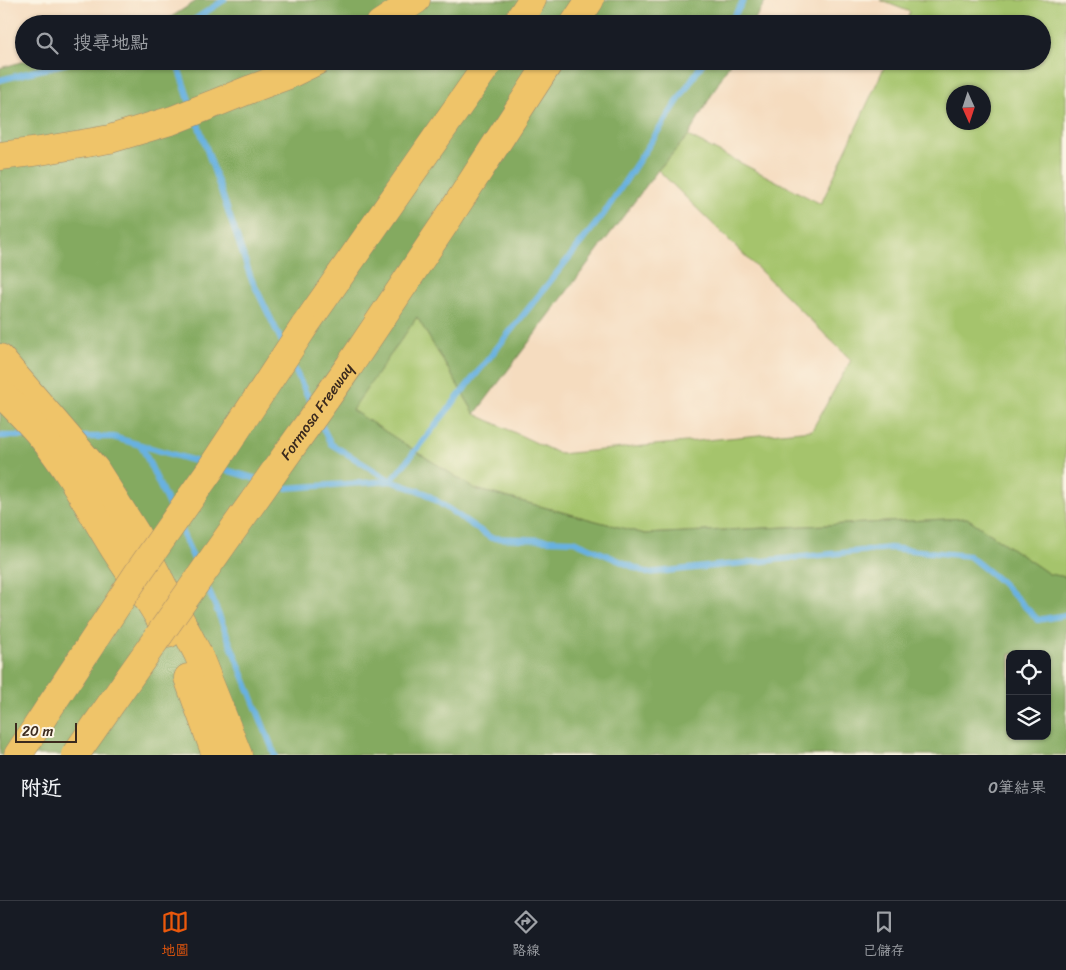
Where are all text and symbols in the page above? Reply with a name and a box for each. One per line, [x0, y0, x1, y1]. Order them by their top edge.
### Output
search box [15, 15, 1051, 70]
text: 搜尋地點 [73, 26, 149, 59]
icon: search [33, 29, 61, 57]
north arrow [946, 85, 991, 130]
street label: Formosa Freeway [273, 357, 361, 466]
map controls [1006, 650, 1051, 740]
button: locate [1006, 650, 1051, 695]
button: layers [1006, 695, 1051, 740]
text: 20 m [22, 719, 53, 744]
scale bar [15, 720, 78, 743]
text: 附近 [20, 769, 62, 807]
text: 0筆結果 [988, 773, 1046, 802]
tab: 地圖 [161, 908, 189, 963]
tab: 路線 [512, 908, 540, 963]
tab: 已儲存 [863, 908, 905, 963]

